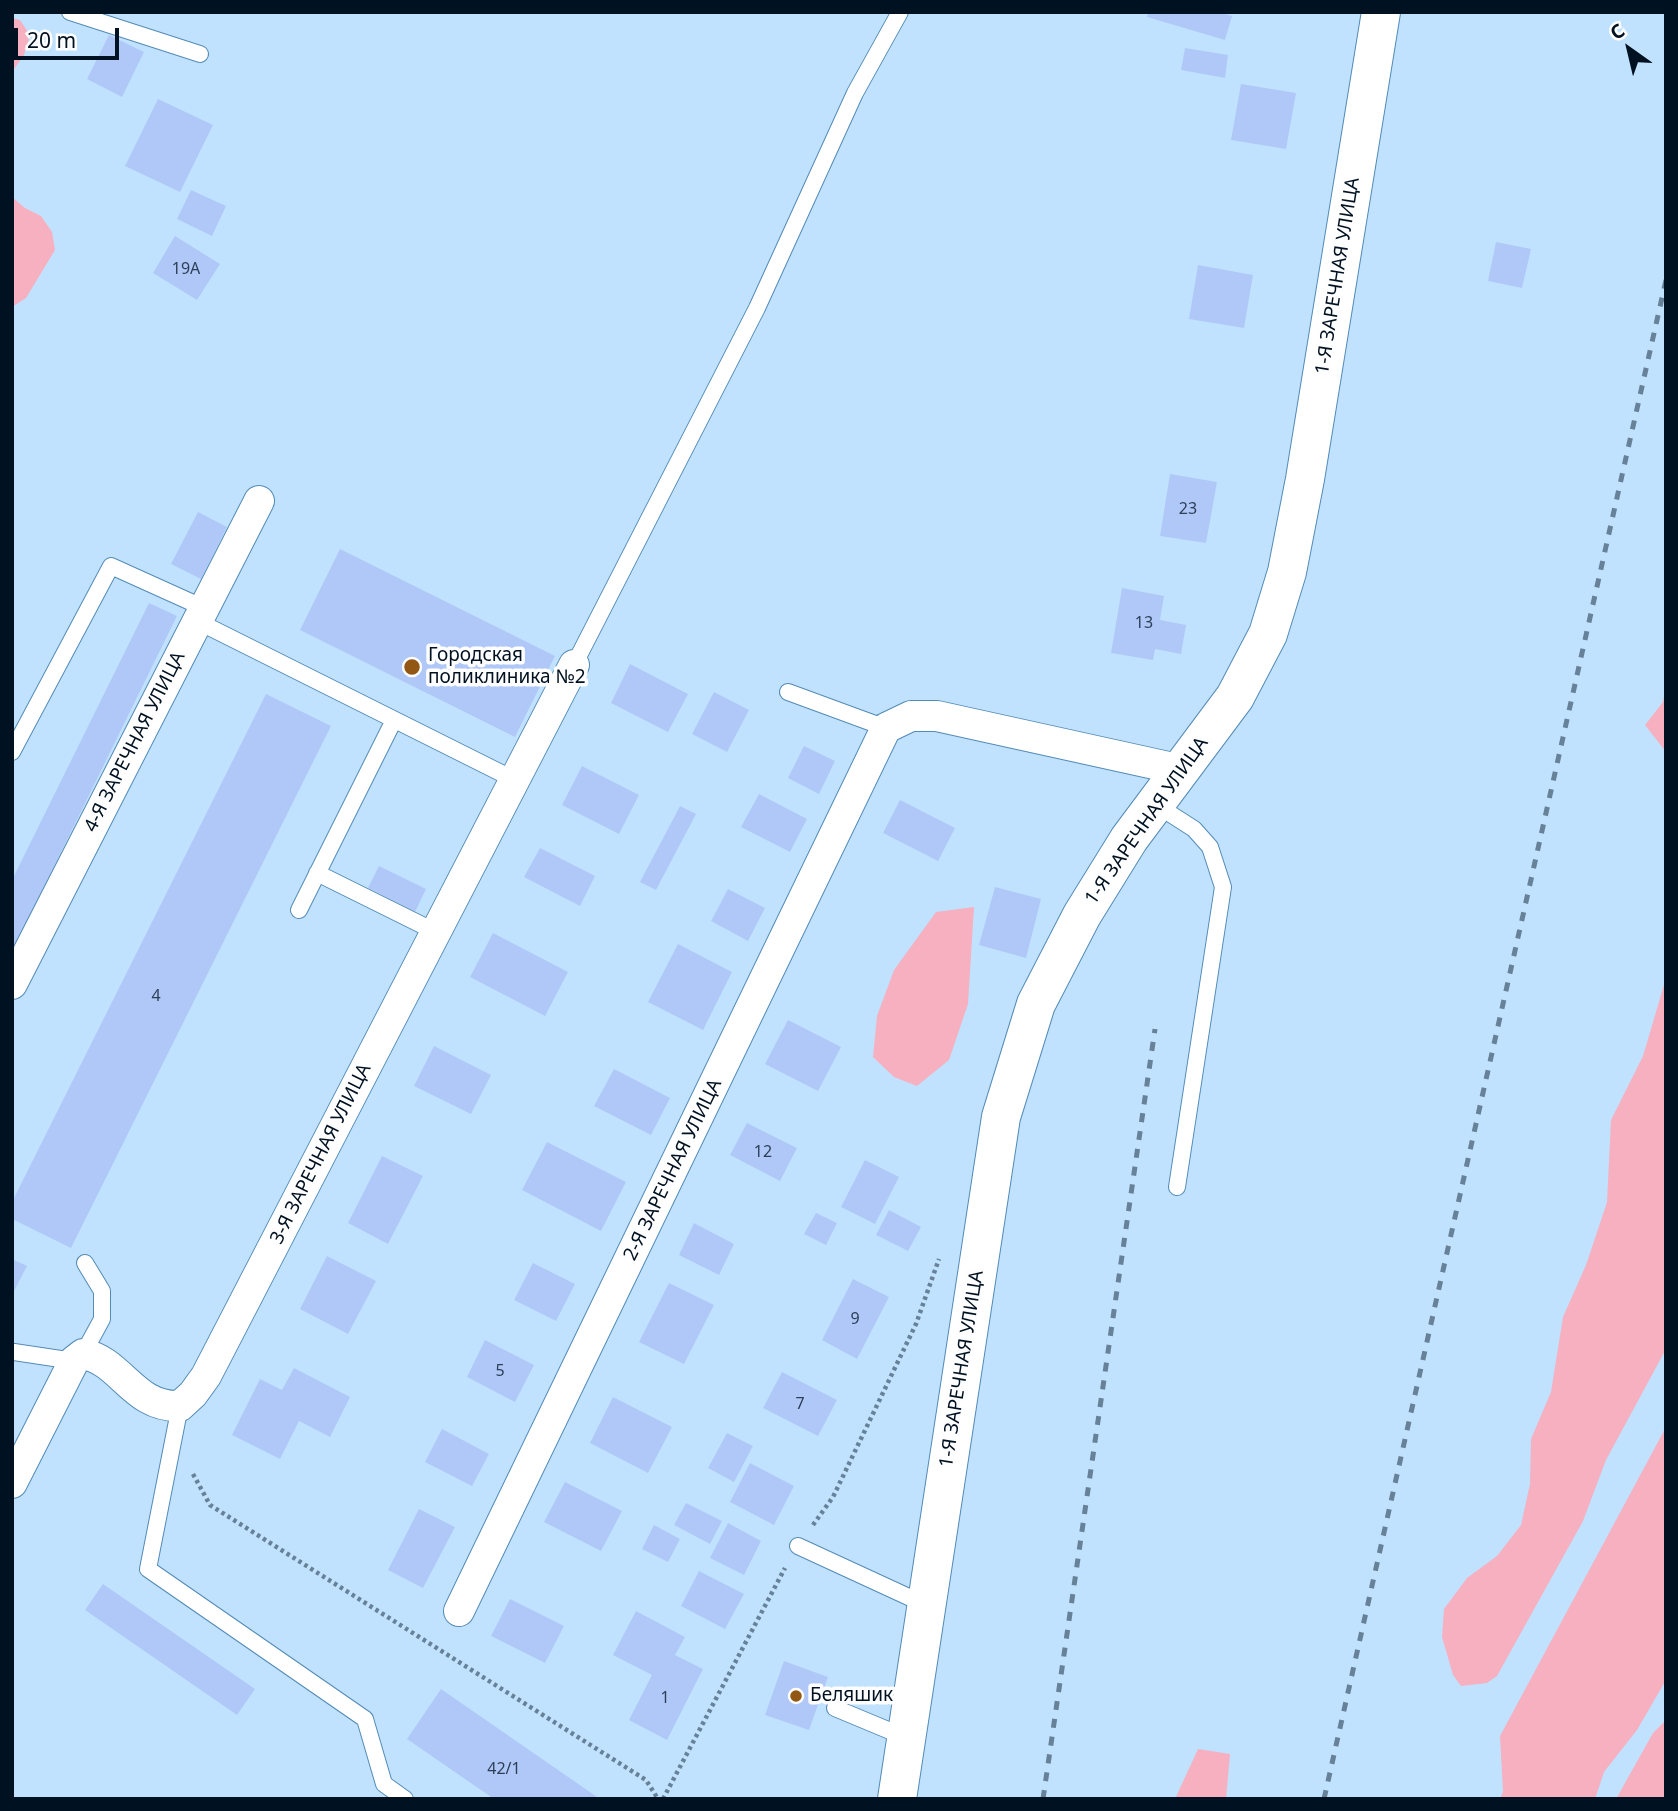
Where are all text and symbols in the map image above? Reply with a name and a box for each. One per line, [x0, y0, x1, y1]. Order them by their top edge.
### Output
scale bar [18, 14, 122, 58]
north arrow [1594, 14, 1664, 84]
text: С [1605, 17, 1630, 46]
text: 20 m [27, 26, 76, 54]
street label: 1-Я ЗАРЕЧНАЯ УЛИЦА [1311, 176, 1365, 376]
house number: 19А [172, 259, 200, 279]
house number: 23 [1179, 499, 1197, 519]
house number: 13 [1135, 613, 1153, 633]
place label: Городская поликлиника №2 [428, 645, 586, 689]
street label: 4-Я ЗАРЕЧНАЯ УЛИЦА [80, 648, 190, 836]
marker: Городская поликлиника №2 [402, 657, 422, 677]
street label: 1-Я ЗАРЕЧНАЯ УЛИЦА [1081, 733, 1213, 909]
house number: 4 [151, 986, 161, 1006]
street label: 3-Я ЗАРЕЧНАЯ УЛИЦА [266, 1060, 376, 1248]
street label: 2-Я ЗАРЕЧНАЯ УЛИЦА [619, 1076, 727, 1264]
house number: 12 [754, 1142, 772, 1162]
street label: 1-Я ЗАРЕЧНАЯ УЛИЦА [935, 1269, 989, 1469]
house number: 9 [850, 1309, 860, 1329]
house number: 5 [495, 1361, 505, 1381]
house number: 7 [795, 1394, 805, 1414]
place label: Беляшик [810, 1685, 893, 1707]
house number: 1 [660, 1688, 670, 1708]
marker: Беляшик [788, 1688, 804, 1704]
house number: 42/1 [487, 1759, 521, 1779]

